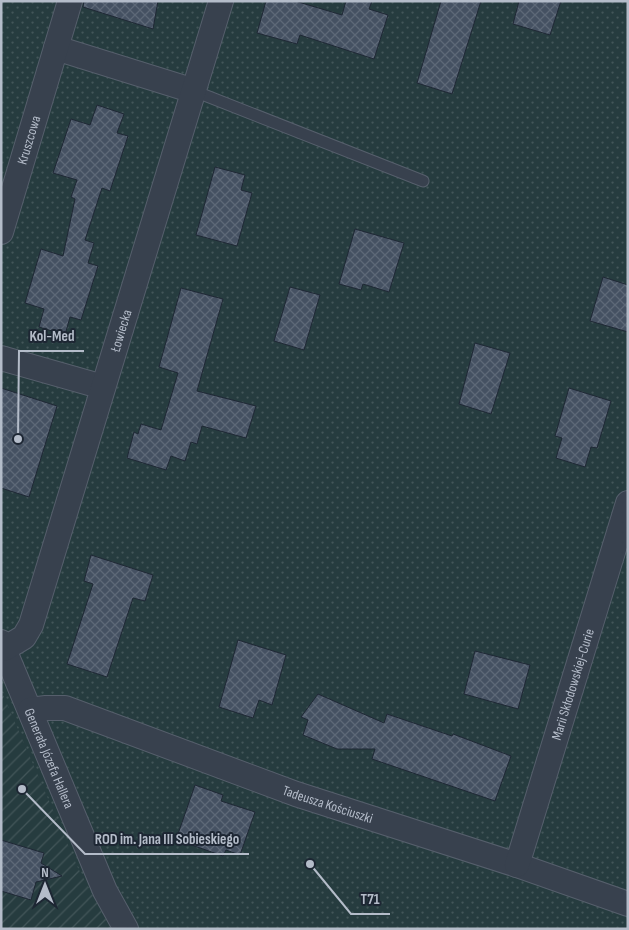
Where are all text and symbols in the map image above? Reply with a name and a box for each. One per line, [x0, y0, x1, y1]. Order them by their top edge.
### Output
street label: Kruszcowa [14, 114, 44, 167]
street label: Łowiecka [106, 308, 136, 355]
callout: Kol-Med [19, 321, 84, 351]
text: Kol-Med [30, 327, 74, 346]
street label: Marii Skłodowskiej-Curie [548, 627, 598, 742]
street label: Generała Józefa Hallera [21, 706, 78, 811]
street label: Tadeusza Kościuszki [280, 782, 375, 827]
callout: ROD im. Jana III Sobieskiego [85, 824, 249, 854]
text: ROD im. Jana III Sobieskiego [95, 830, 239, 849]
north arrow [20, 860, 70, 910]
text: N [41, 864, 49, 881]
callout: T71 [351, 884, 390, 914]
text: T71 [360, 890, 380, 909]

